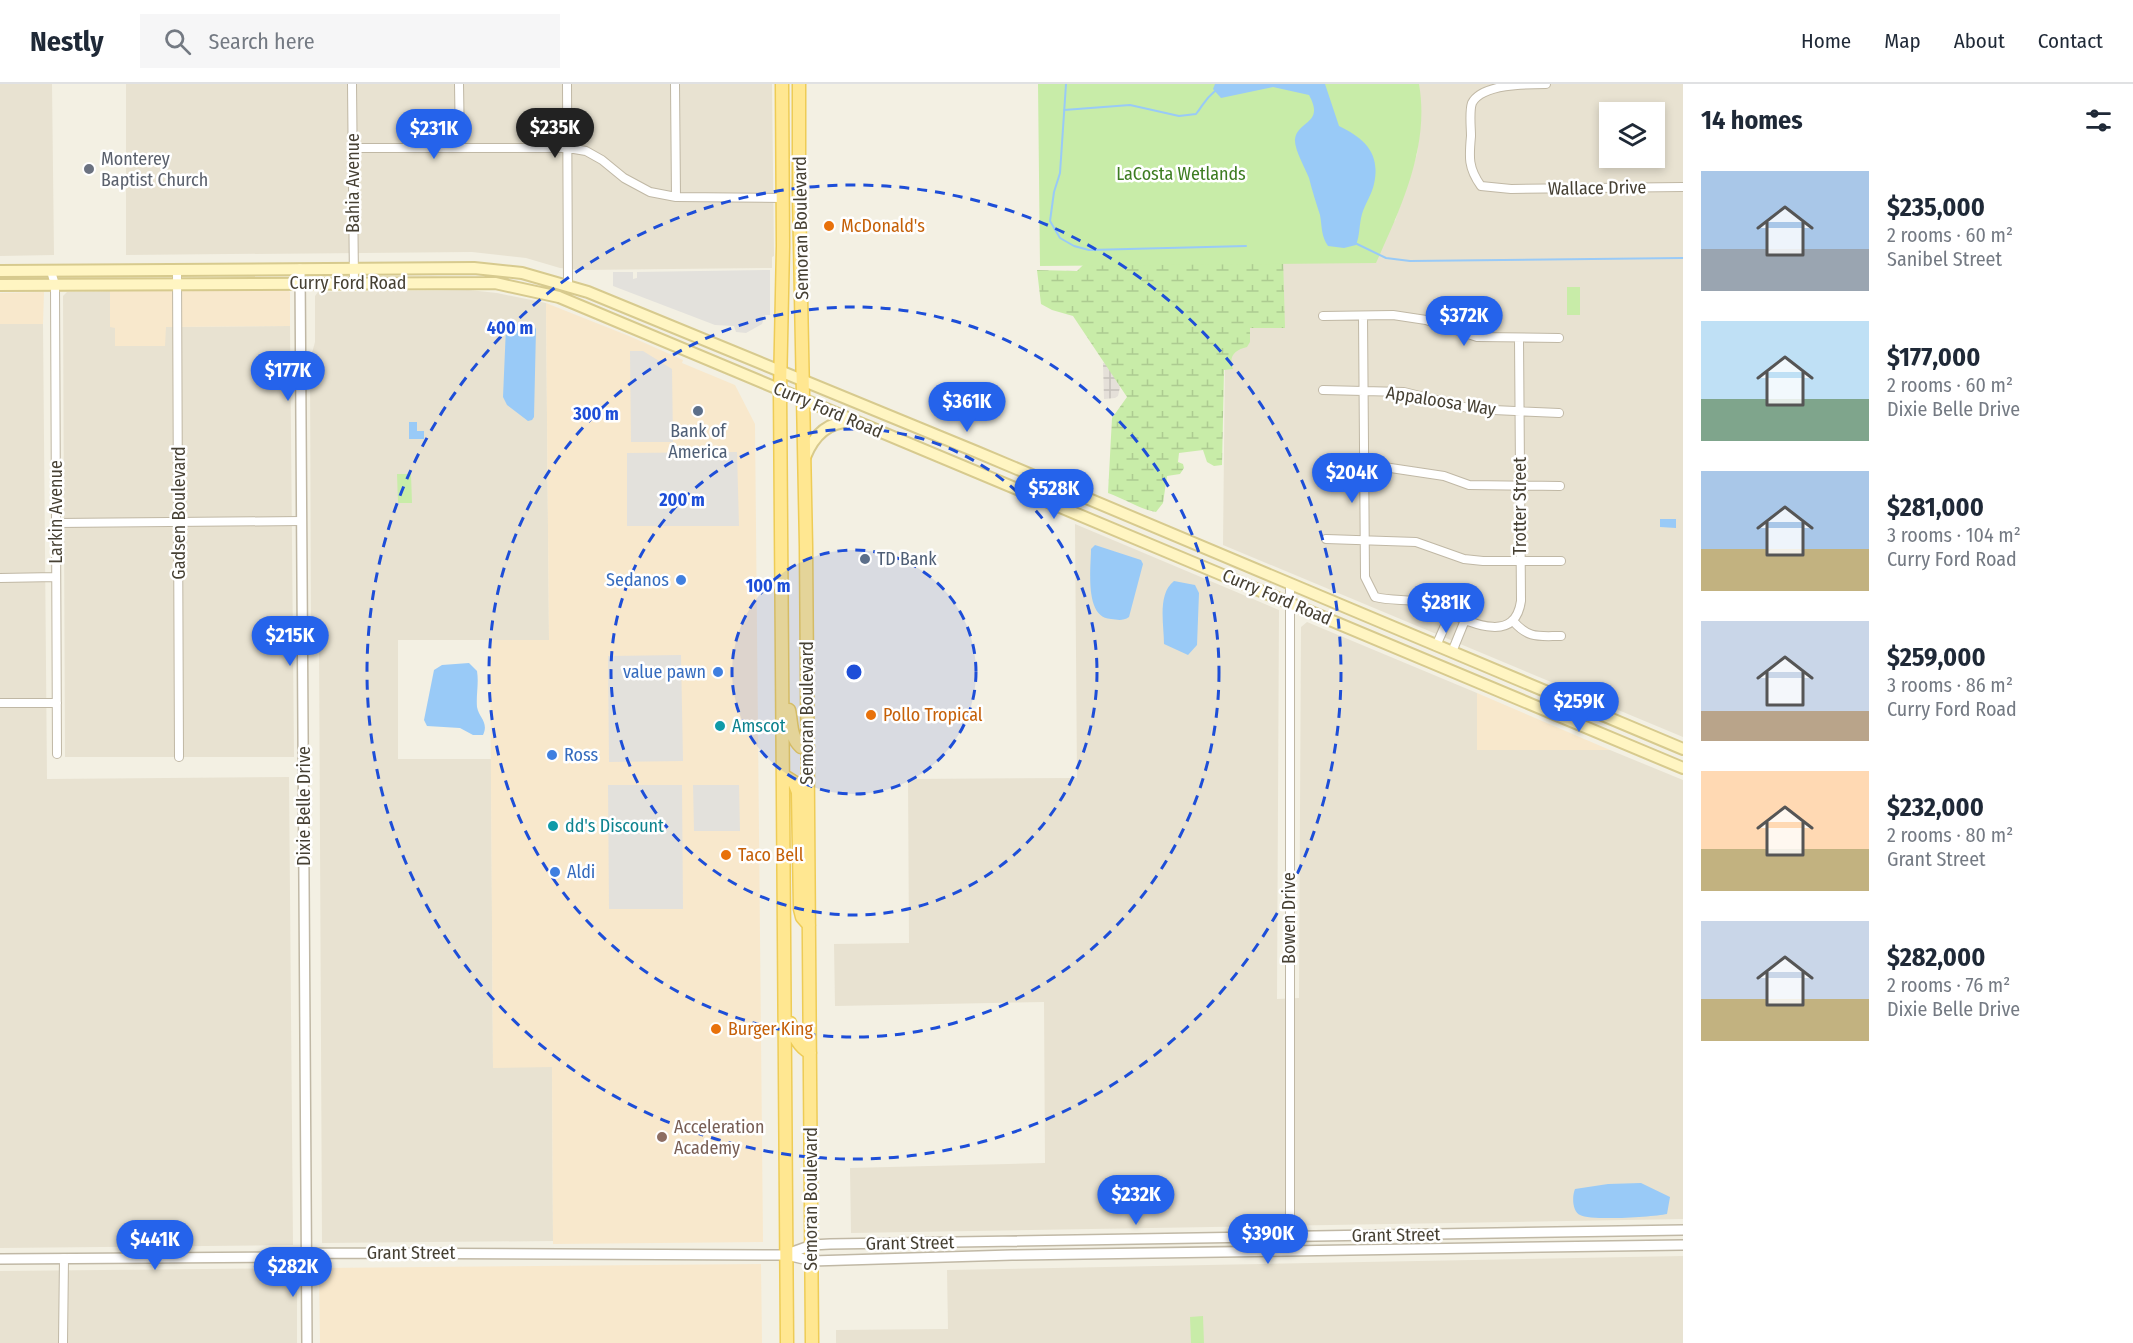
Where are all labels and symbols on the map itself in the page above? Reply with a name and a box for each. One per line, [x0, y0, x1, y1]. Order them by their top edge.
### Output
pin: $235K [513, 108, 597, 159]
pin: $231K [392, 109, 476, 160]
street label: Bahia Avenue [342, 133, 364, 233]
place label: Monterey Baptist Church [101, 148, 208, 191]
street label: Semoran Boulevard [789, 156, 813, 300]
marker: Monterey Baptist Church [82, 162, 96, 176]
park label: LaCosta Wetlands [1116, 163, 1246, 185]
street label: Wallace Drive [1548, 176, 1646, 200]
place label: McDonald's [841, 215, 925, 237]
marker: McDonald's [822, 219, 836, 233]
street label: Curry Ford Road [290, 272, 406, 294]
pin: $372K [1422, 296, 1506, 347]
text: 400 m [487, 317, 533, 339]
pin: $177K [246, 351, 330, 402]
street label: Curry Ford Road [770, 377, 886, 443]
street label: Appaloosa Way [1385, 381, 1497, 421]
pin: $361K [925, 382, 1009, 433]
text: 300 m [572, 403, 619, 425]
marker: Bank of America [691, 404, 705, 418]
place label: Bank of America [668, 420, 728, 463]
street label: Gadsen Boulevard [168, 446, 190, 580]
pin: $204K [1310, 453, 1394, 504]
street label: Trotter Street [1509, 457, 1531, 555]
street label: Larkin Avenue [45, 460, 67, 564]
pin: $528K [1012, 469, 1096, 520]
text: 200 m [658, 489, 705, 511]
place label: TD Bank [877, 548, 937, 570]
marker: TD Bank [858, 552, 872, 566]
street label: Curry Ford Road [1219, 564, 1335, 630]
place label: Sedanos [606, 569, 669, 591]
marker: Sedanos [674, 573, 688, 587]
text: 100 m [746, 575, 790, 597]
pin: $281K [1404, 583, 1488, 634]
pin: $215K [248, 616, 332, 667]
street label: Semoran Boulevard [796, 641, 818, 785]
place label: value pawn [623, 661, 706, 683]
centre of rings [844, 662, 864, 682]
marker: value pawn [711, 665, 725, 679]
pin: $259K [1537, 682, 1621, 733]
place label: Pollo Tropical [883, 704, 983, 726]
marker: Pollo Tropical [864, 708, 878, 722]
place label: Amscot [732, 715, 786, 737]
marker: Amscot [713, 719, 727, 733]
place label: Ross [564, 744, 599, 766]
street label: Dixie Belle Drive [293, 746, 315, 866]
marker: Ross [545, 748, 559, 762]
place label: dd's Discount [565, 815, 664, 837]
marker: dd's Discount [546, 819, 560, 833]
place label: Taco Bell [738, 844, 804, 866]
marker: Taco Bell [719, 848, 733, 862]
place label: Aldi [567, 861, 595, 883]
marker: Aldi [548, 865, 562, 879]
street label: Bowen Drive [1278, 872, 1300, 964]
place label: Burger King [728, 1018, 813, 1040]
marker: Burger King [709, 1022, 723, 1036]
place label: Acceleration Academy [674, 1116, 765, 1159]
street label: Semoran Boulevard [800, 1127, 822, 1271]
marker: Acceleration Academy [655, 1130, 669, 1144]
pin: $232K [1094, 1175, 1178, 1226]
pin: $390K [1226, 1214, 1310, 1265]
pin: $441K [113, 1220, 197, 1271]
street label: Grant Street [1351, 1223, 1441, 1247]
street label: Grant Street [865, 1231, 955, 1255]
street label: Grant Street [367, 1242, 455, 1264]
pin: $282K [251, 1247, 335, 1298]

